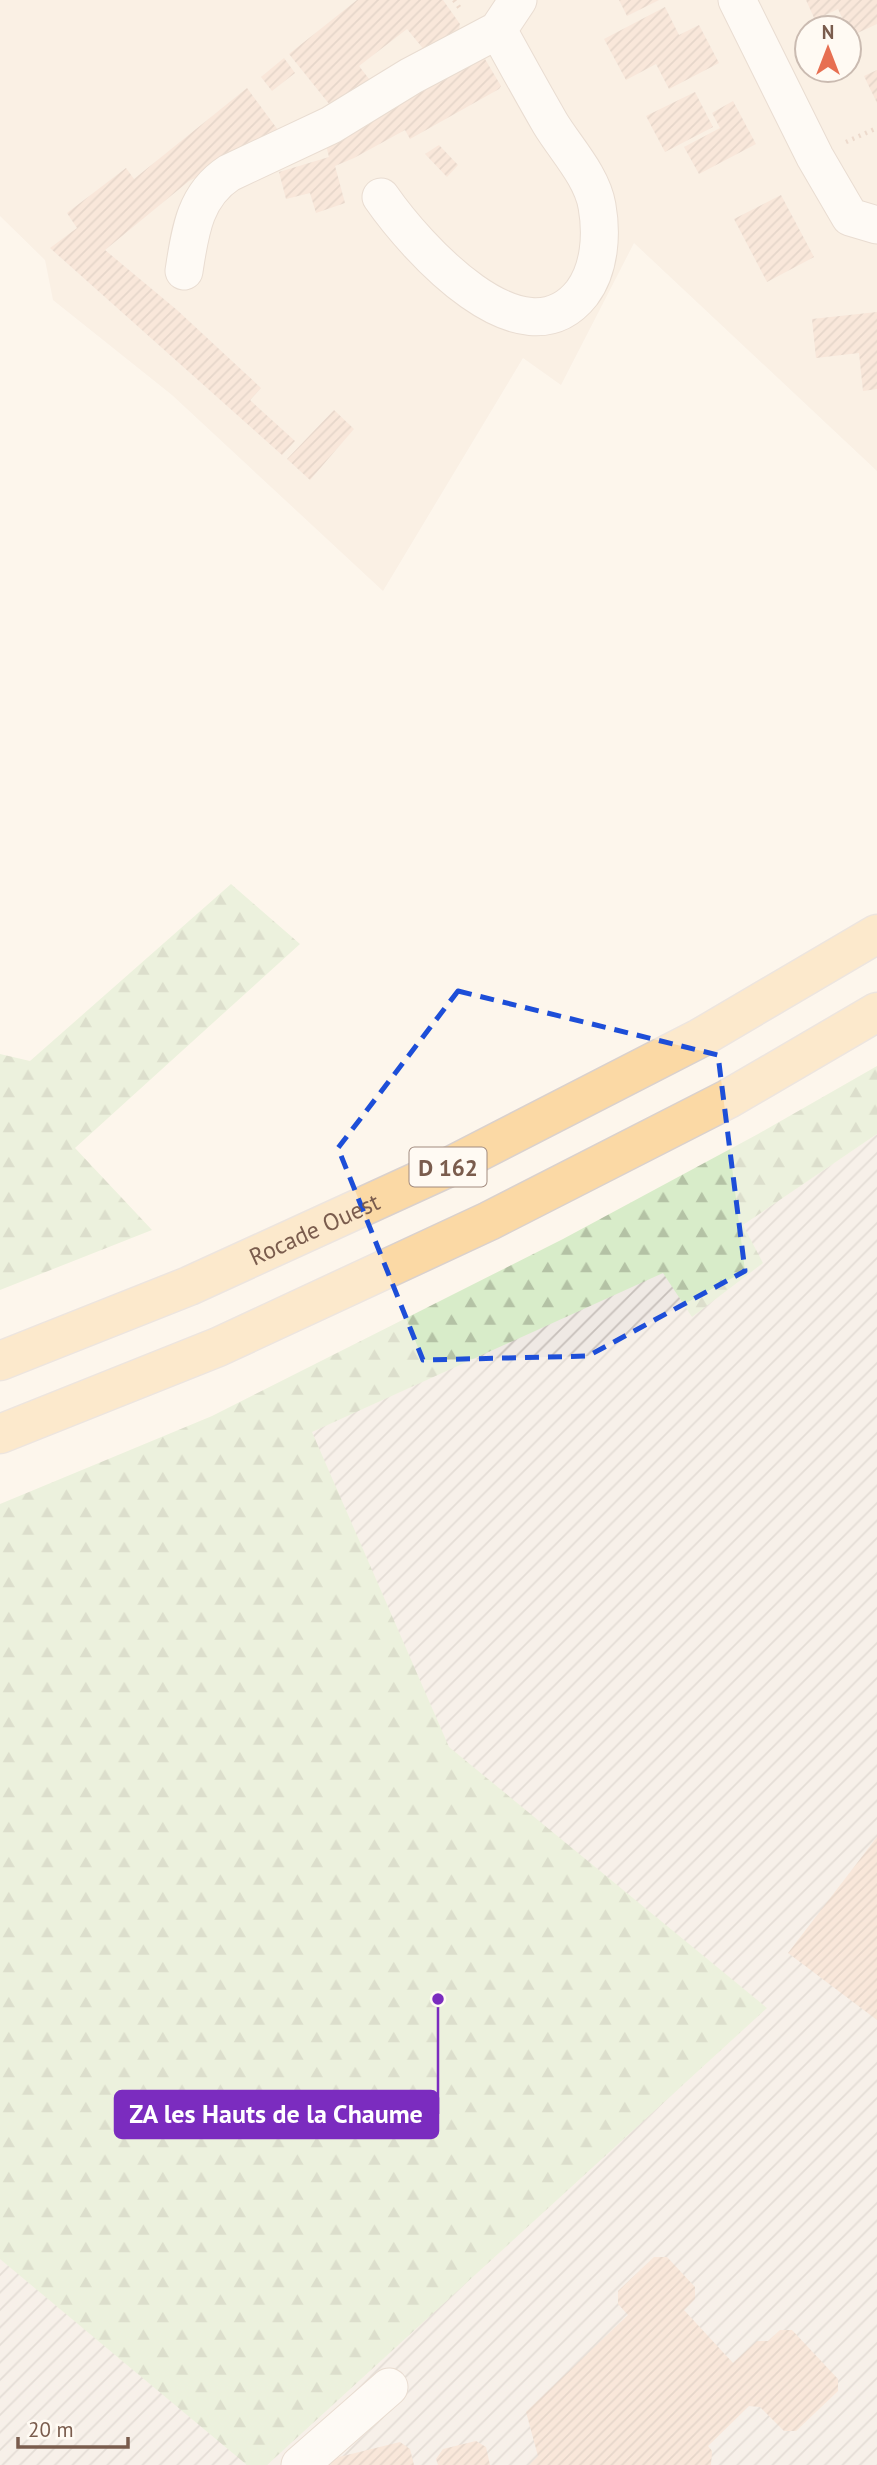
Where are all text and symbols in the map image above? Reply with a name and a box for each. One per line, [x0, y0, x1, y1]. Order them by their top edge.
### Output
north arrow [793, 14, 863, 84]
text: N [822, 20, 834, 44]
road number: D 162 [410, 1148, 486, 1186]
street label: Rocade Ouest [244, 1186, 384, 1272]
callout: ZA les Hauts de la Chaume [115, 2091, 438, 2138]
text: ZA les Hauts de la Chaume [129, 2097, 423, 2130]
scale bar [18, 2406, 128, 2450]
text: 20 m [28, 2416, 74, 2443]

